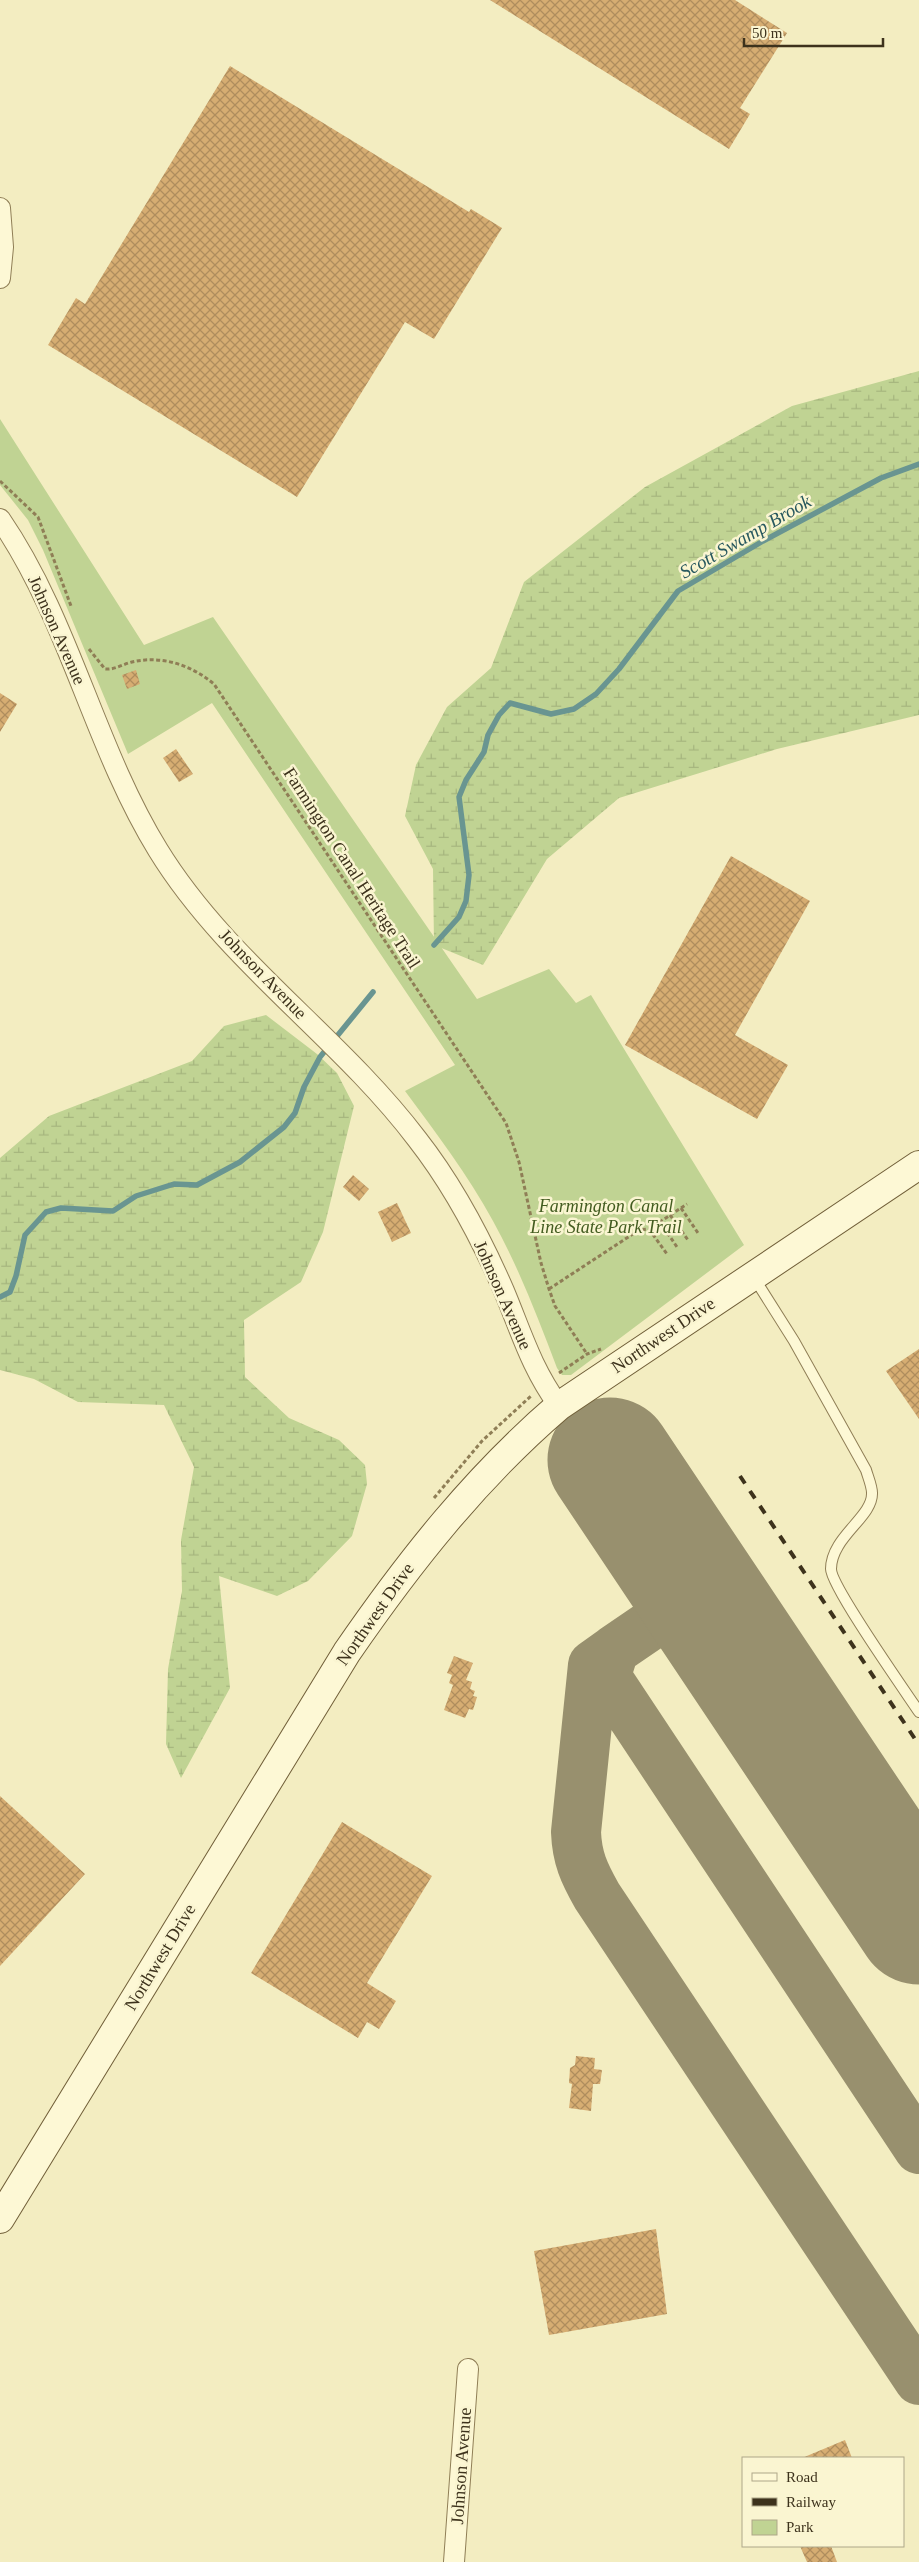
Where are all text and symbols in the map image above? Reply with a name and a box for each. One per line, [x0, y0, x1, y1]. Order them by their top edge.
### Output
scale bar [744, 15, 883, 47]
text: 50 m [752, 25, 783, 41]
water label: Scott Swamp Brook [676, 490, 815, 583]
street label: Johnson Avenue [24, 572, 90, 688]
street label: Farmington Canal Heritage Trail [279, 764, 425, 972]
street label: Johnson Avenue [215, 925, 311, 1023]
park label: Farmington Canal Line State Park Trail [529, 1196, 682, 1237]
street label: Johnson Avenue [470, 1237, 536, 1353]
street label: Northwest Drive [607, 1293, 719, 1377]
street label: Northwest Drive [332, 1559, 418, 1669]
street label: Northwest Drive [120, 1900, 200, 2014]
street label: Johnson Avenue [447, 2407, 475, 2525]
legend [742, 2457, 904, 2547]
text: Road [786, 2469, 818, 2485]
text: Railway [786, 2494, 836, 2510]
text: Park [786, 2519, 814, 2535]

